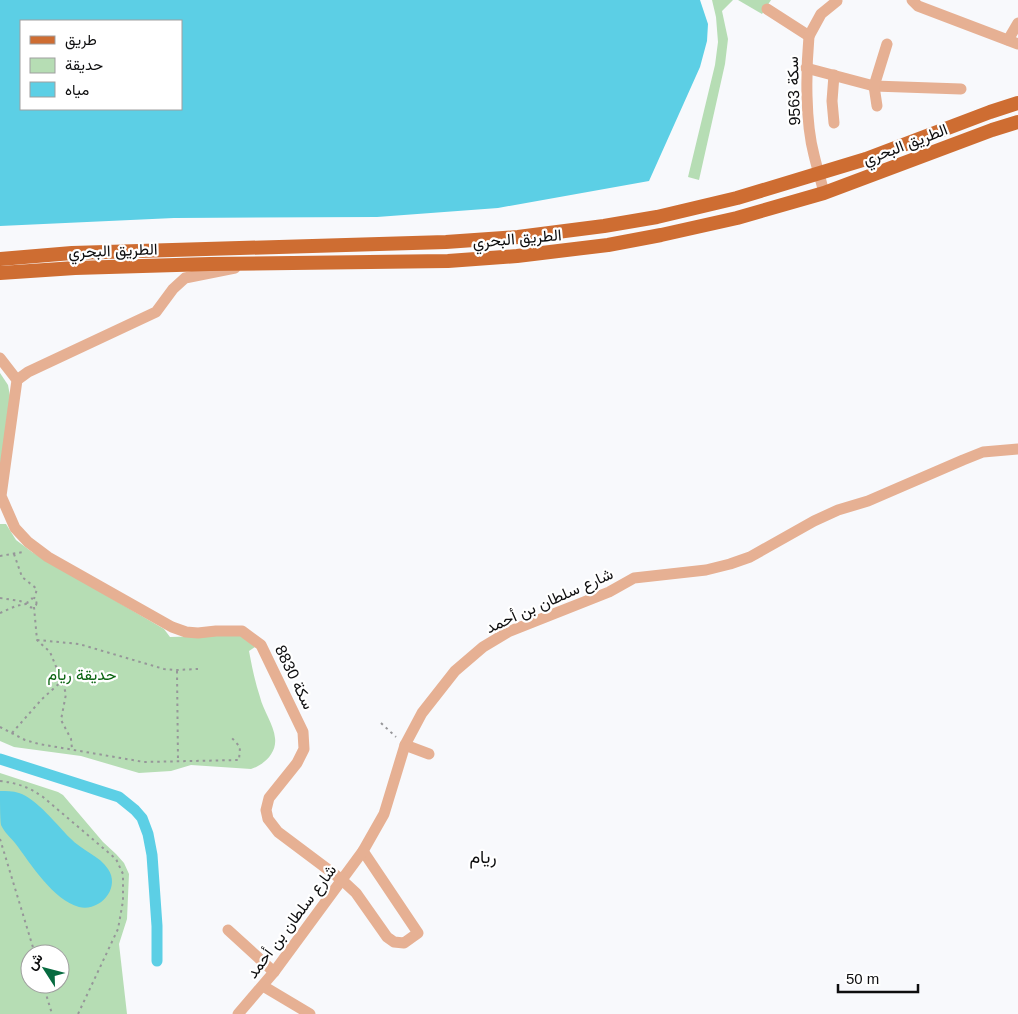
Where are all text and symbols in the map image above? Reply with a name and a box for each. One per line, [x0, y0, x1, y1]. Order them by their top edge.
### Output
legend [20, 20, 182, 110]
text: طريق [65, 31, 97, 50]
text: حديقة [65, 56, 103, 74]
street label: سكة 9563 [784, 56, 803, 126]
text: مياه [65, 81, 89, 99]
street label: الطريق البحري [860, 121, 952, 173]
street label: الطريق البحري [472, 226, 563, 256]
street label: الطريق البحري [68, 240, 158, 266]
street label: شارع سلطان بن أحمد [483, 565, 617, 639]
street label: سكة 8830 [272, 642, 317, 712]
park label: حديقة ريام [47, 666, 117, 685]
district label: ريام [469, 847, 497, 869]
street label: شارع سلطان بن أحمد [243, 861, 342, 983]
north arrow [20, 944, 70, 994]
text: ش [23, 950, 47, 973]
scale bar [838, 962, 918, 994]
text: 50 m [846, 970, 879, 987]

